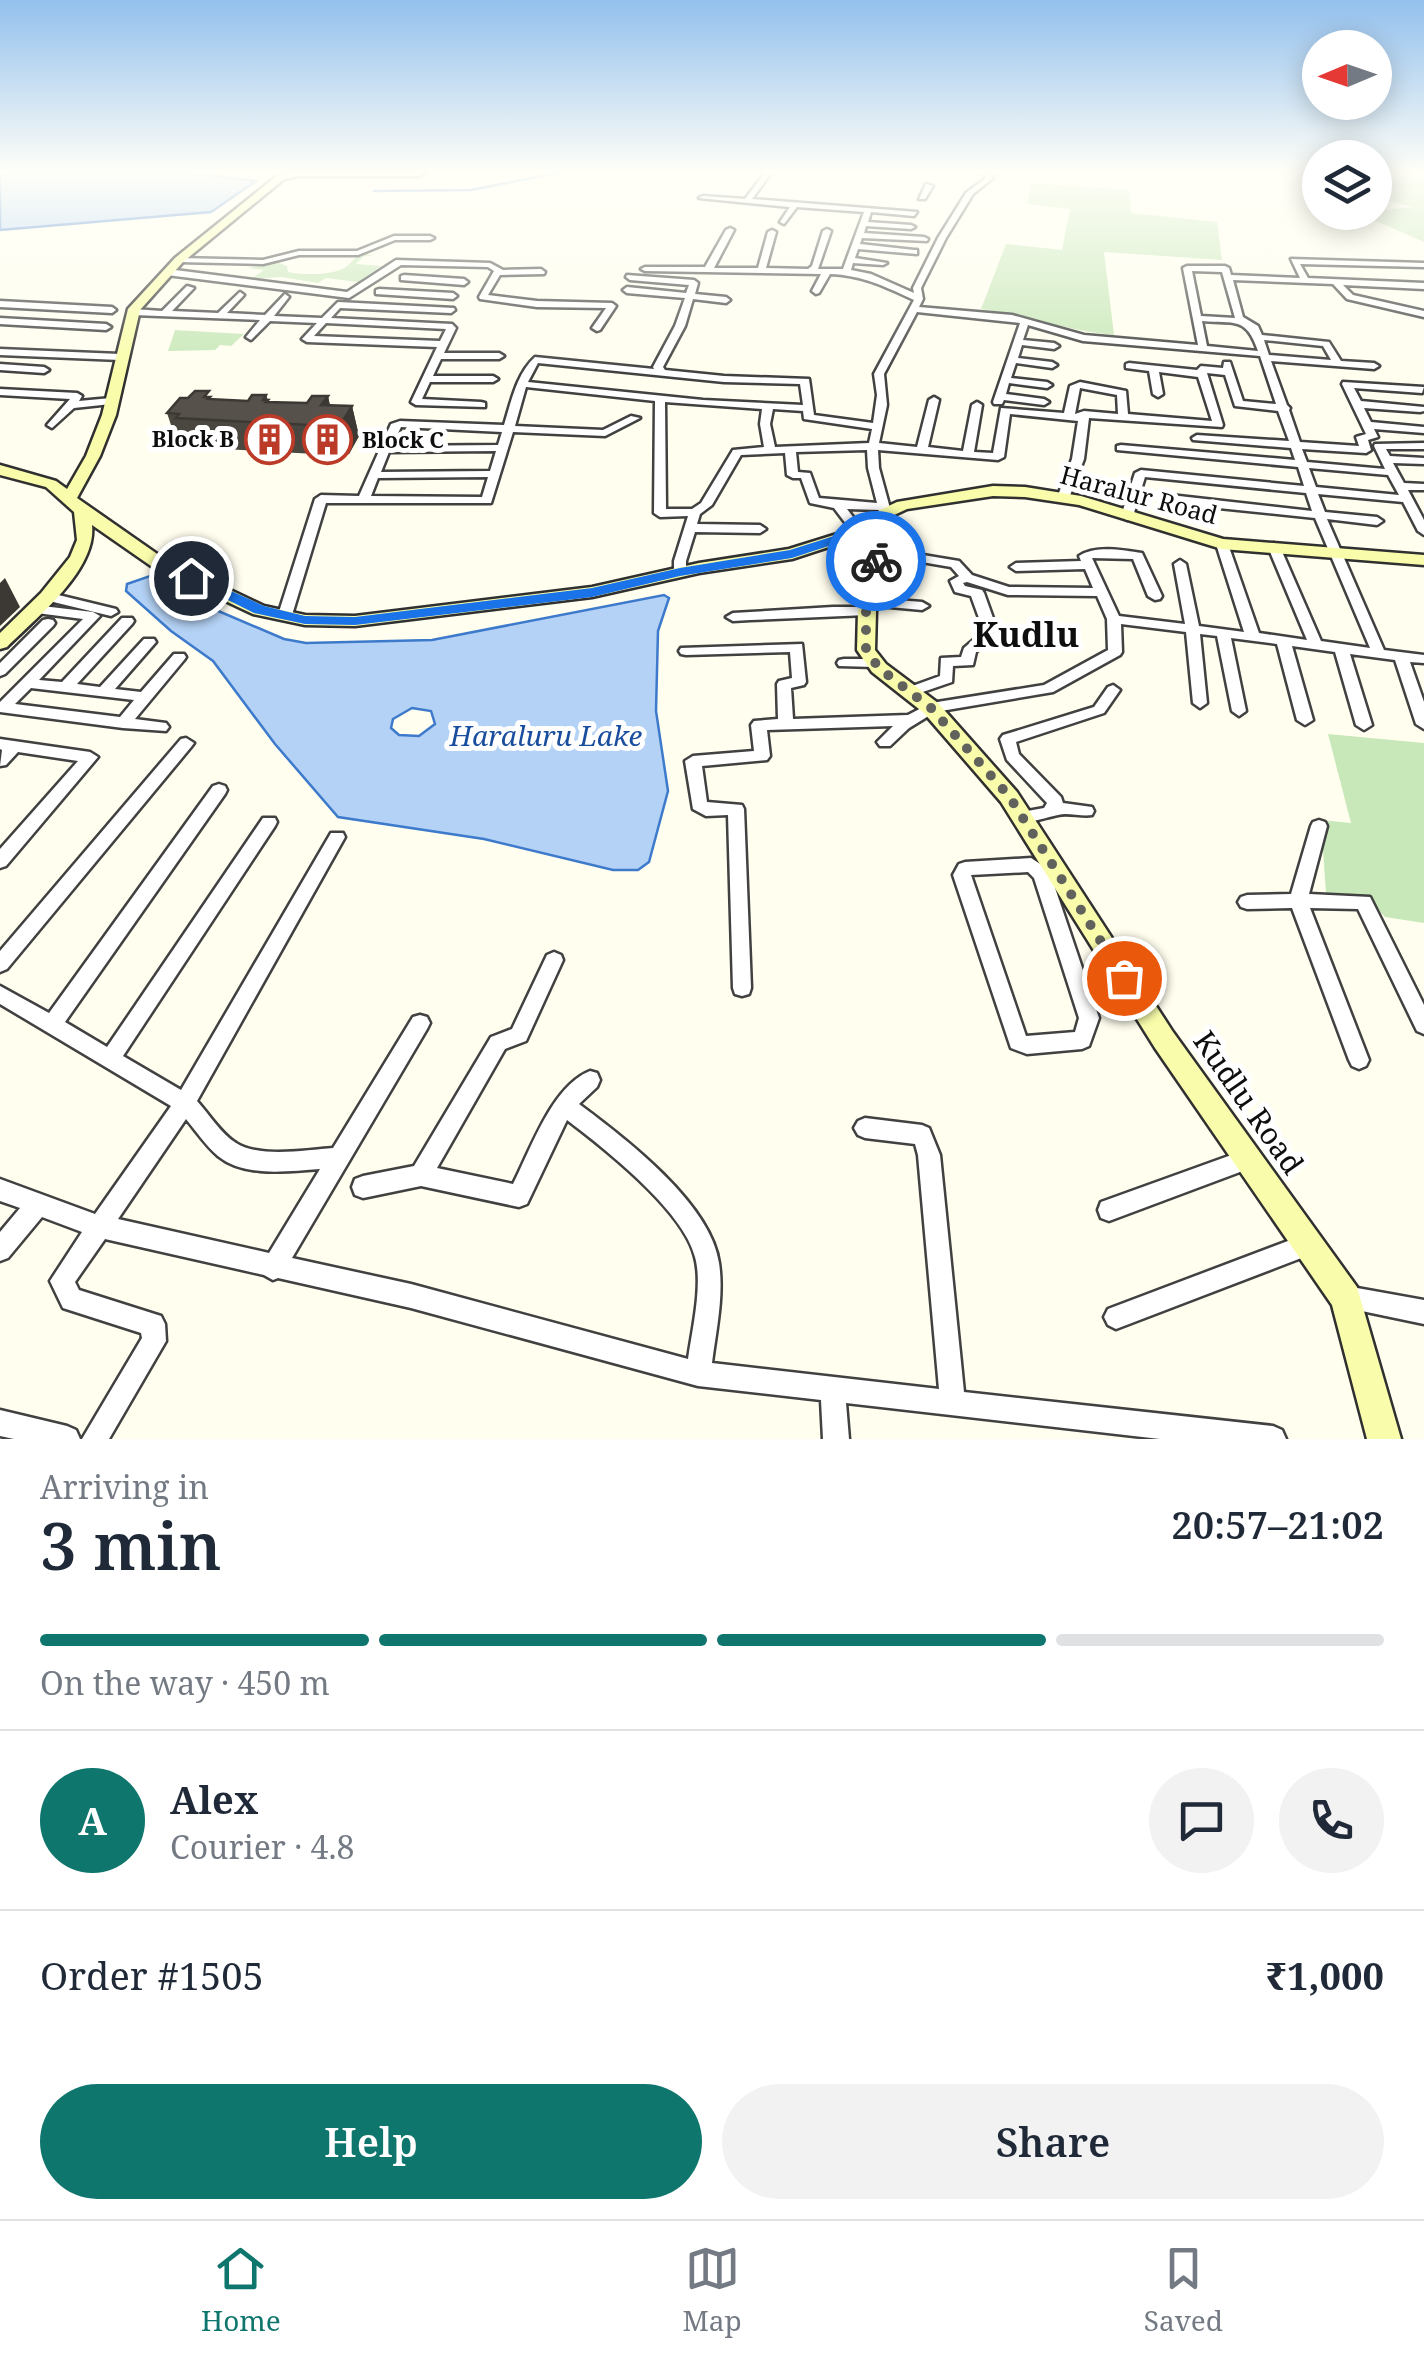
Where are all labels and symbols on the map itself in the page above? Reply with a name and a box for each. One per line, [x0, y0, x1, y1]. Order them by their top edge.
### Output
north arrow [1302, 30, 1392, 120]
building icon: Block B [243, 413, 295, 465]
building icon: Block C [301, 414, 353, 466]
place label: Block B [152, 423, 234, 453]
place label: Block C [362, 424, 444, 454]
street label: Haralur Road [1057, 457, 1222, 531]
courier [826, 511, 926, 611]
pin [149, 536, 234, 621]
district label: Kudlu [973, 610, 1079, 657]
water label: Haraluru Lake [449, 716, 642, 754]
pin [1082, 936, 1167, 1021]
street label: Kudlu Road [1185, 1022, 1314, 1182]

